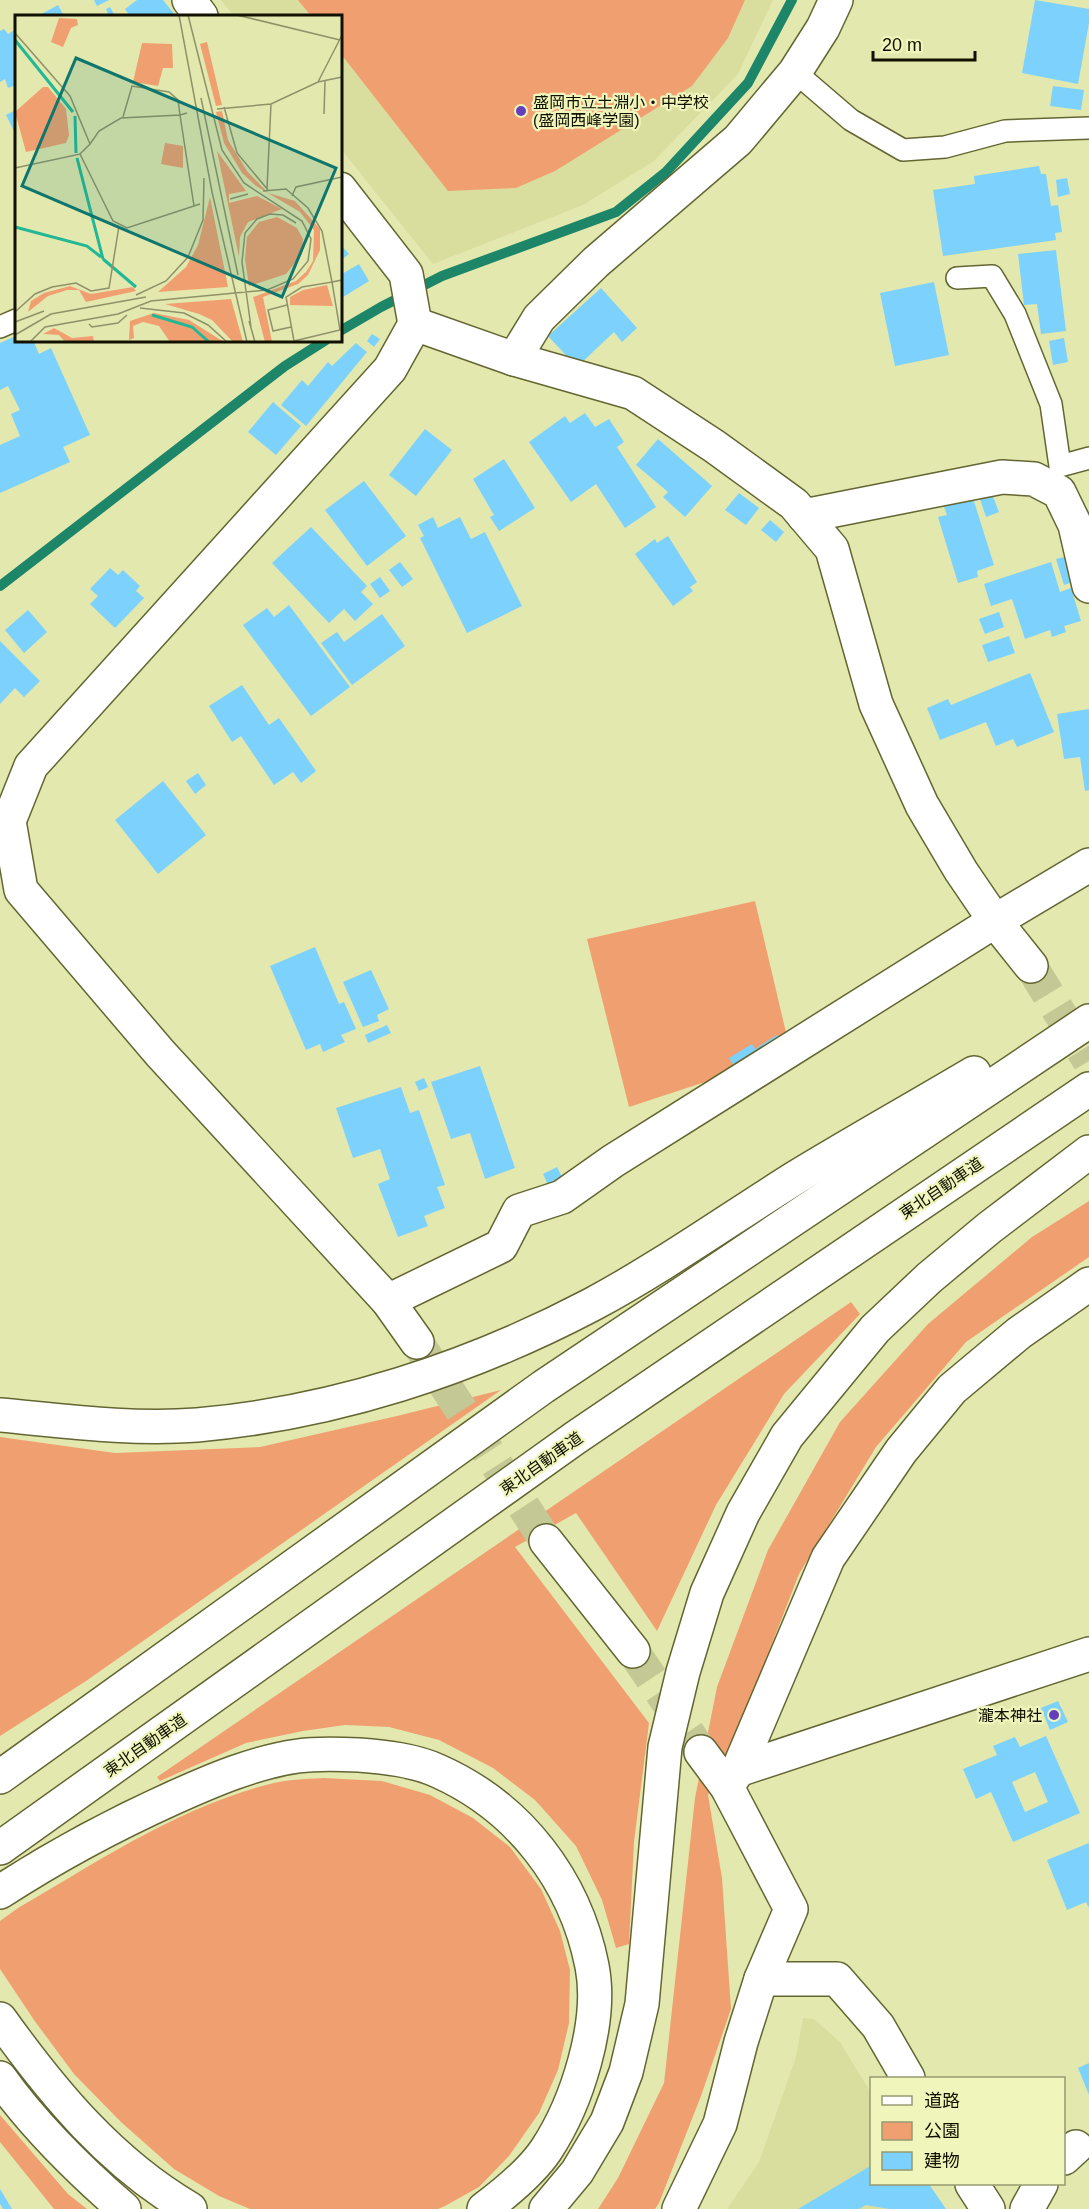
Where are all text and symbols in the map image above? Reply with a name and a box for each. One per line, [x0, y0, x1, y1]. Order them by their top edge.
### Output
inset map [15, 15, 342, 342]
scale bar [873, 24, 975, 62]
text: 20 m [882, 35, 922, 55]
place label: 盛岡市立土淵小・中学校 (盛岡西峰学園) [533, 94, 709, 129]
marker: 盛岡市立土淵小・中学校 (盛岡西峰学園) [514, 104, 528, 118]
street label: 東北自動車道 [897, 1155, 986, 1222]
street label: 東北自動車道 [497, 1429, 585, 1498]
place label: 瀧本神社 [978, 1707, 1042, 1724]
marker: 瀧本神社 [1047, 1708, 1061, 1722]
street label: 東北自動車道 [101, 1711, 189, 1780]
legend [870, 2077, 1065, 2185]
text: 道路 [924, 2091, 960, 2111]
text: 公園 [924, 2121, 960, 2141]
text: 建物 [924, 2151, 960, 2171]

